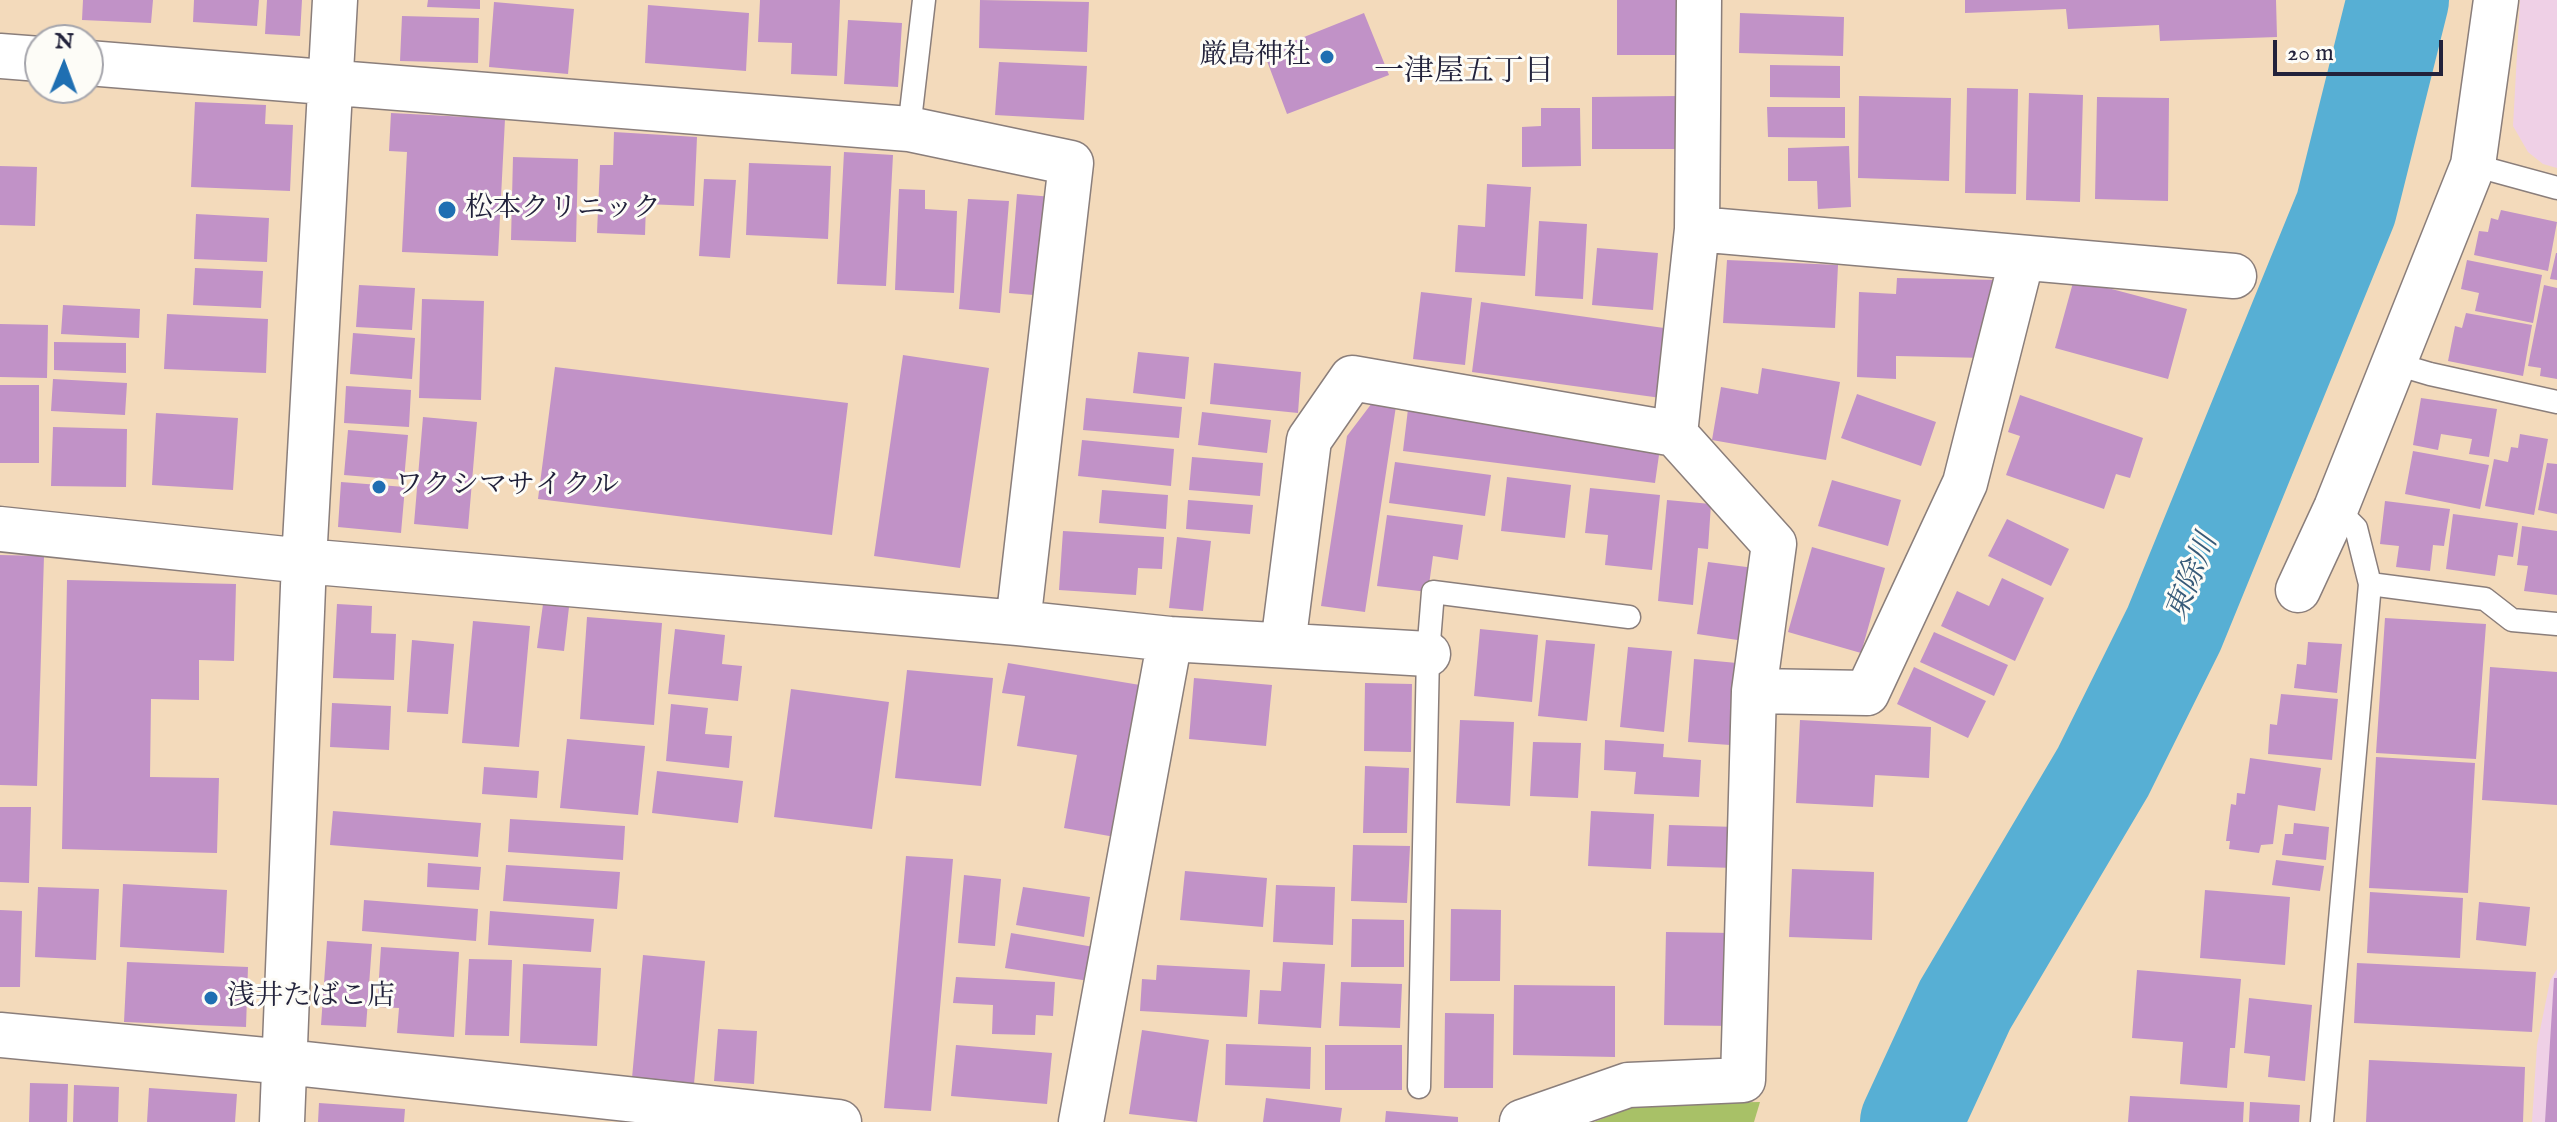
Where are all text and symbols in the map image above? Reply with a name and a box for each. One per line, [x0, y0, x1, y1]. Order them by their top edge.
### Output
north arrow [24, 24, 104, 104]
scale bar [2277, 24, 2447, 74]
text: N [55, 28, 74, 56]
text: 20 m [2287, 38, 2334, 69]
place label: 厳島神社 [1199, 40, 1311, 74]
marker: 厳島神社 [1318, 48, 1336, 66]
district label: 一津屋五丁目 [1374, 56, 1554, 92]
place label: 松本クリニック [465, 193, 661, 227]
marker: 松本クリニック [436, 199, 458, 221]
place label: ワクシマサイクル [395, 470, 619, 504]
marker: ワクシマサイクル [370, 478, 388, 496]
water label: 東除川 [2160, 530, 2228, 626]
place label: 浅井たばこ店 [227, 981, 395, 1015]
marker: 浅井たばこ店 [202, 989, 220, 1007]

